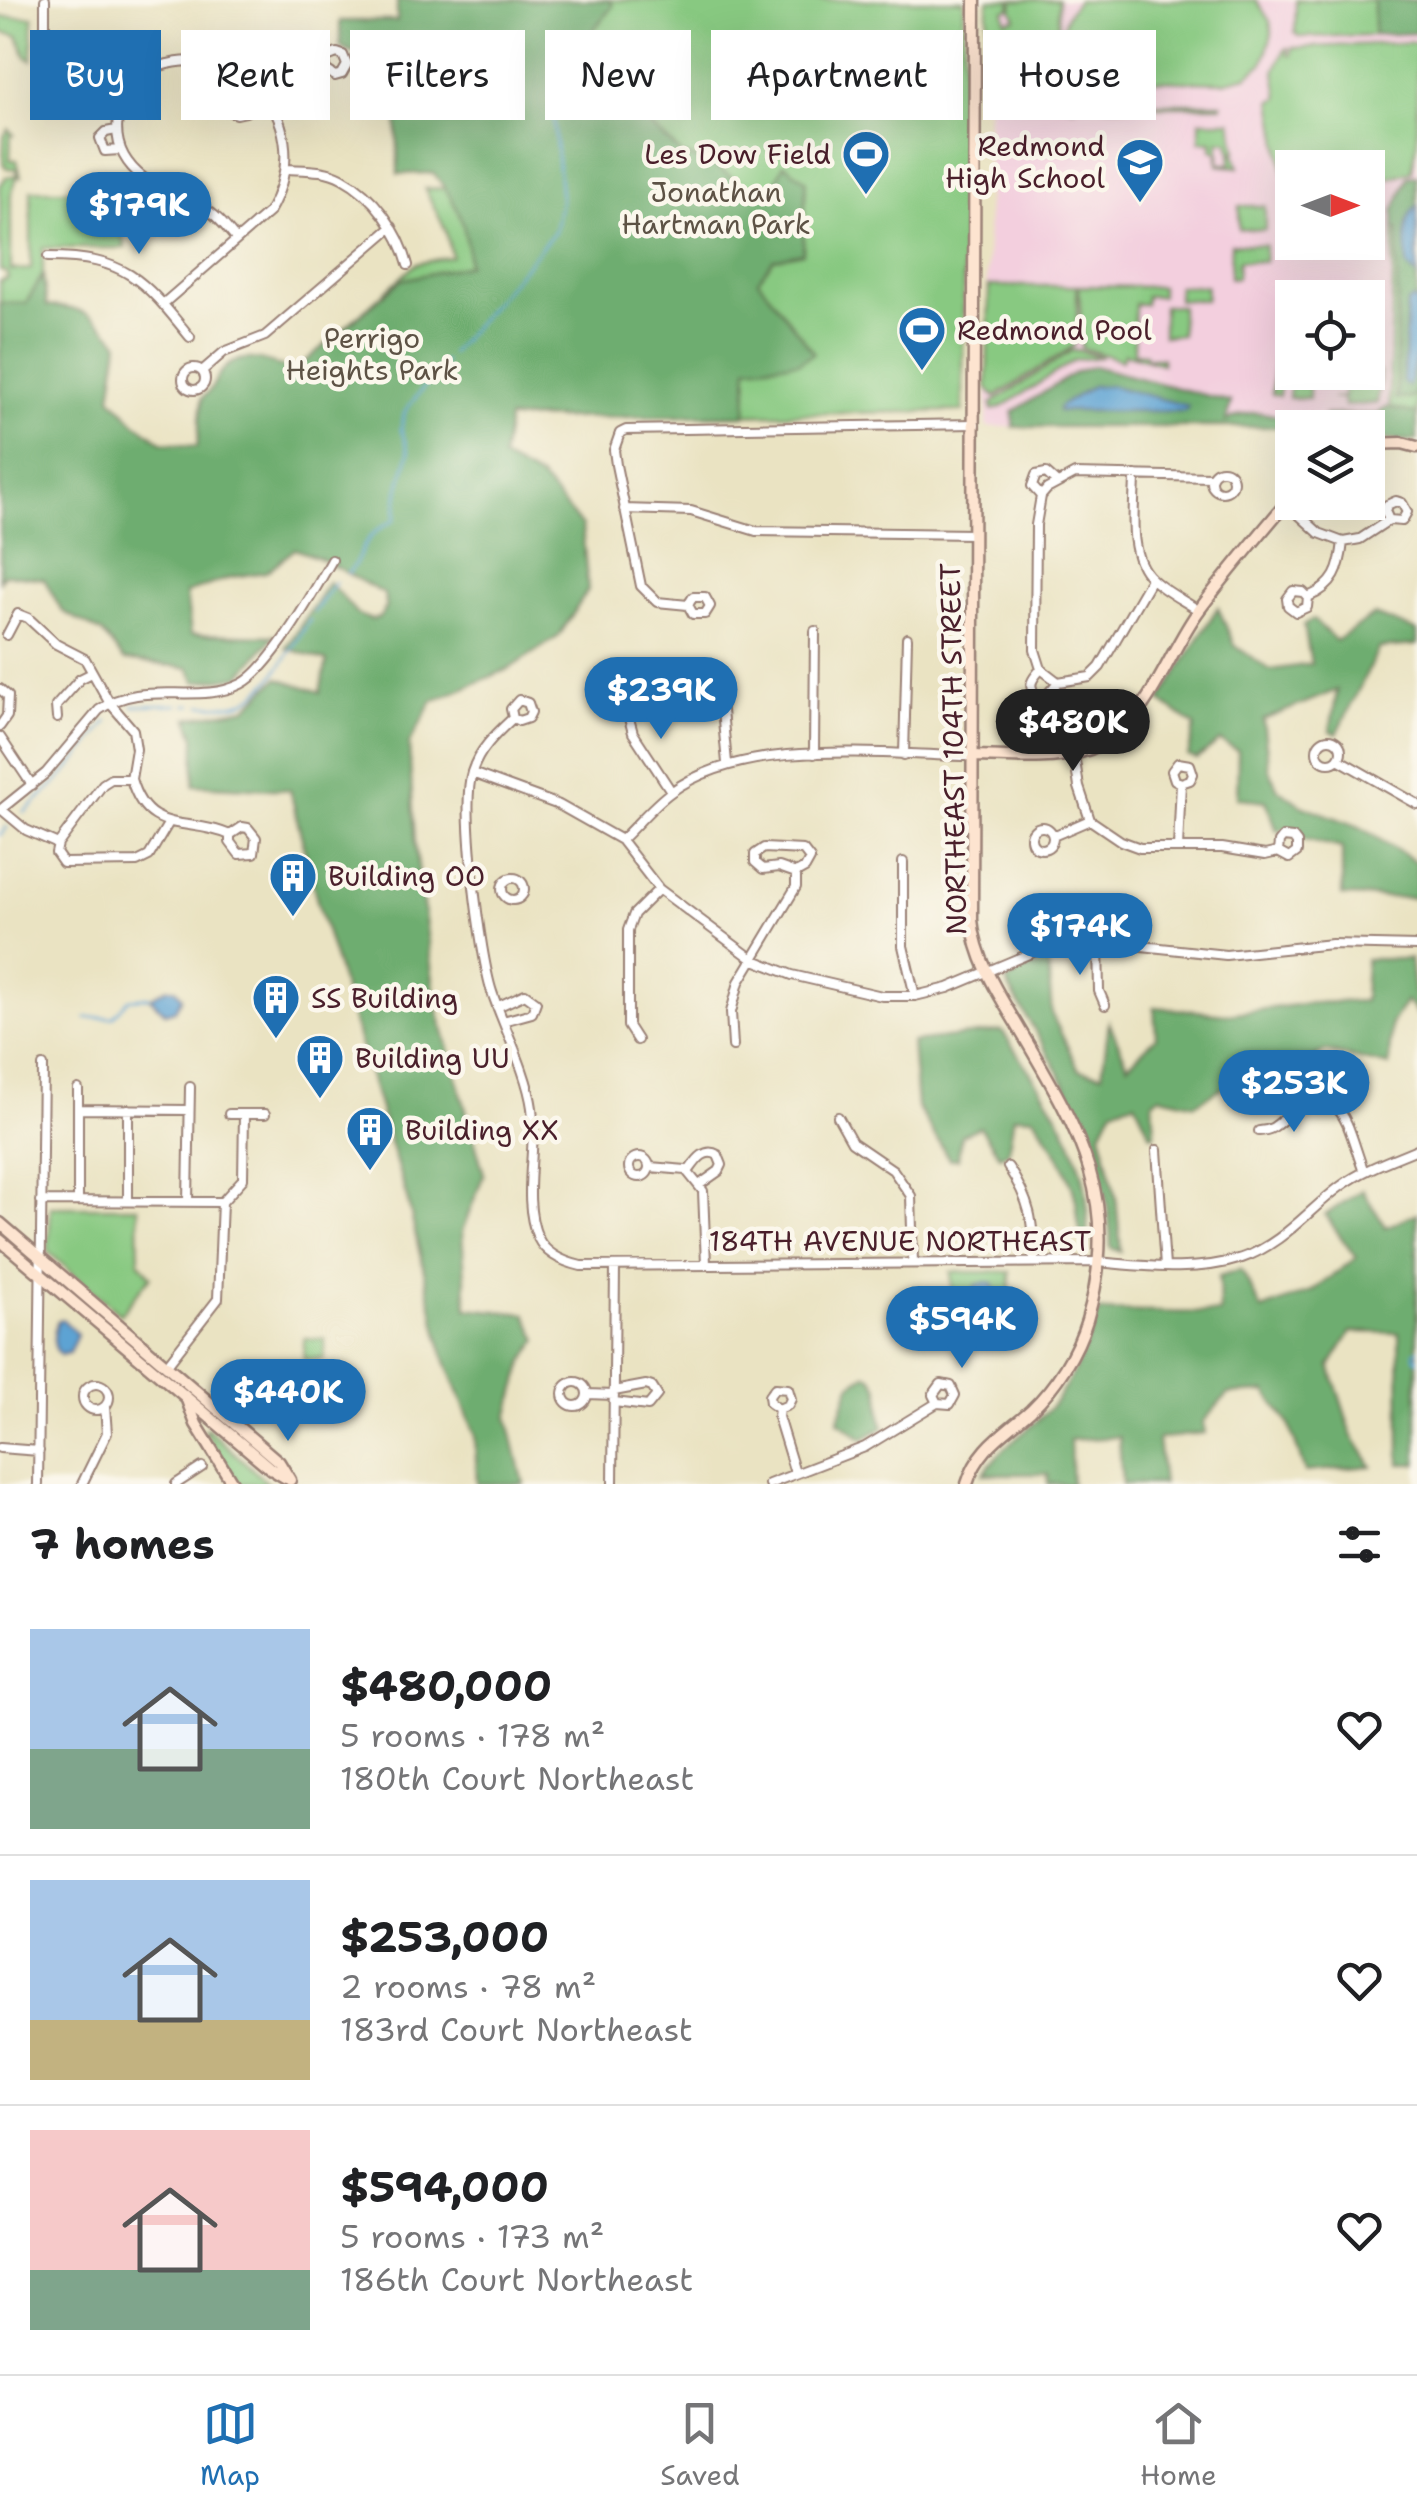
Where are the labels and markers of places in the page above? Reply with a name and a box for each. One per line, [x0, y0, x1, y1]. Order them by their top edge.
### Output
place label: Redmond High School [945, 127, 1106, 197]
sports icon: Les Dow Field [840, 128, 892, 196]
place label: Les Dow Field [644, 135, 831, 173]
school or university icon: Redmond High School [1114, 136, 1166, 204]
pin: $179K [69, 172, 209, 257]
sports icon: Redmond Pool [896, 304, 948, 372]
place label: Redmond Pool [957, 311, 1152, 349]
pin: $239K [591, 657, 731, 742]
pin: $480K [1003, 689, 1143, 774]
building icon: Building OO [267, 850, 319, 918]
place label: Building OO [328, 857, 485, 895]
pin: $174K [1010, 893, 1150, 978]
building icon: SS Building [250, 972, 302, 1040]
place label: SS Building [311, 979, 458, 1017]
building icon: Building UU [294, 1032, 346, 1100]
place label: Building UU [355, 1039, 510, 1077]
pin: $253K [1224, 1050, 1364, 1135]
building icon: Building XX [344, 1104, 396, 1172]
place label: Building XX [405, 1111, 558, 1149]
pin: $594K [892, 1286, 1032, 1371]
pin: $440K [218, 1359, 358, 1444]

